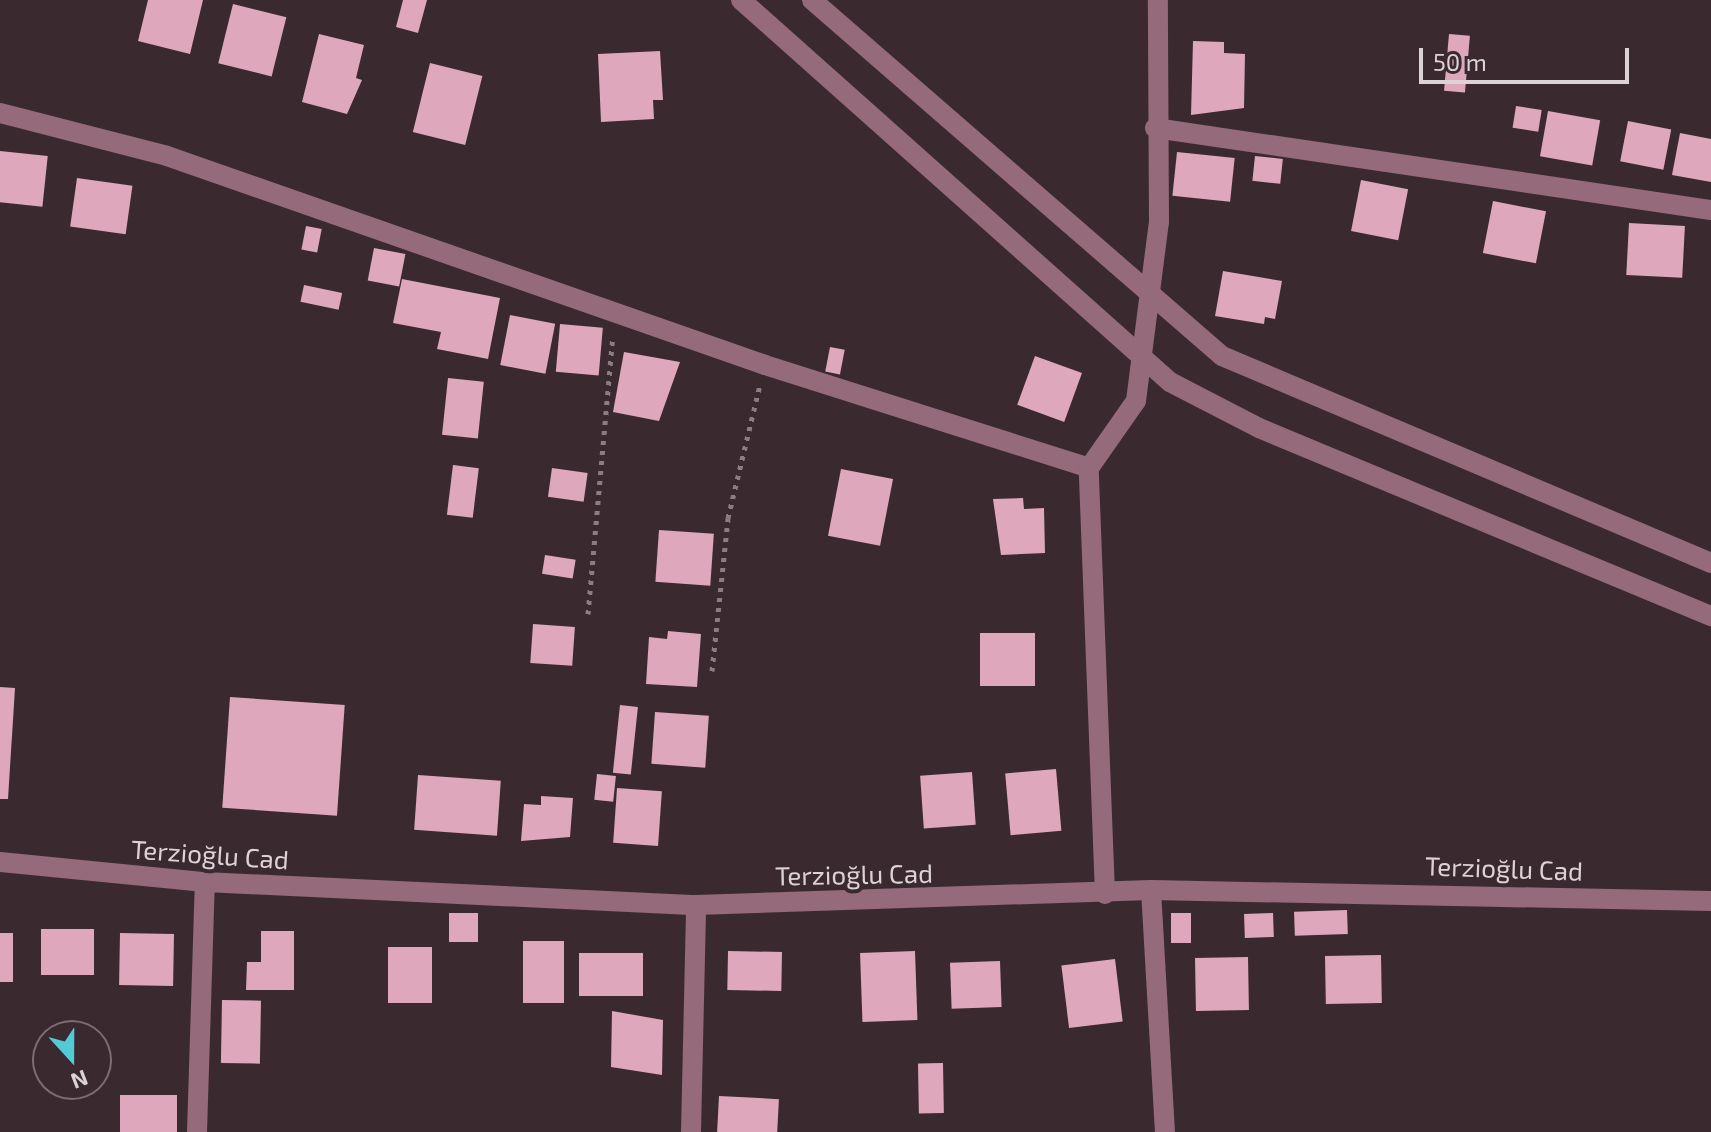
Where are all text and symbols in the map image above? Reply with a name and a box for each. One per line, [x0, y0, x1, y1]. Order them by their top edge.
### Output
scale bar [1423, 32, 1633, 82]
text: 50 m [1433, 47, 1487, 76]
street label: Terzioğlu Cad [130, 833, 290, 875]
street label: Terzioğlu Cad [1425, 850, 1583, 886]
street label: Terzioğlu Cad [775, 857, 933, 891]
north arrow [32, 1020, 112, 1100]
text: N [68, 1066, 92, 1096]

